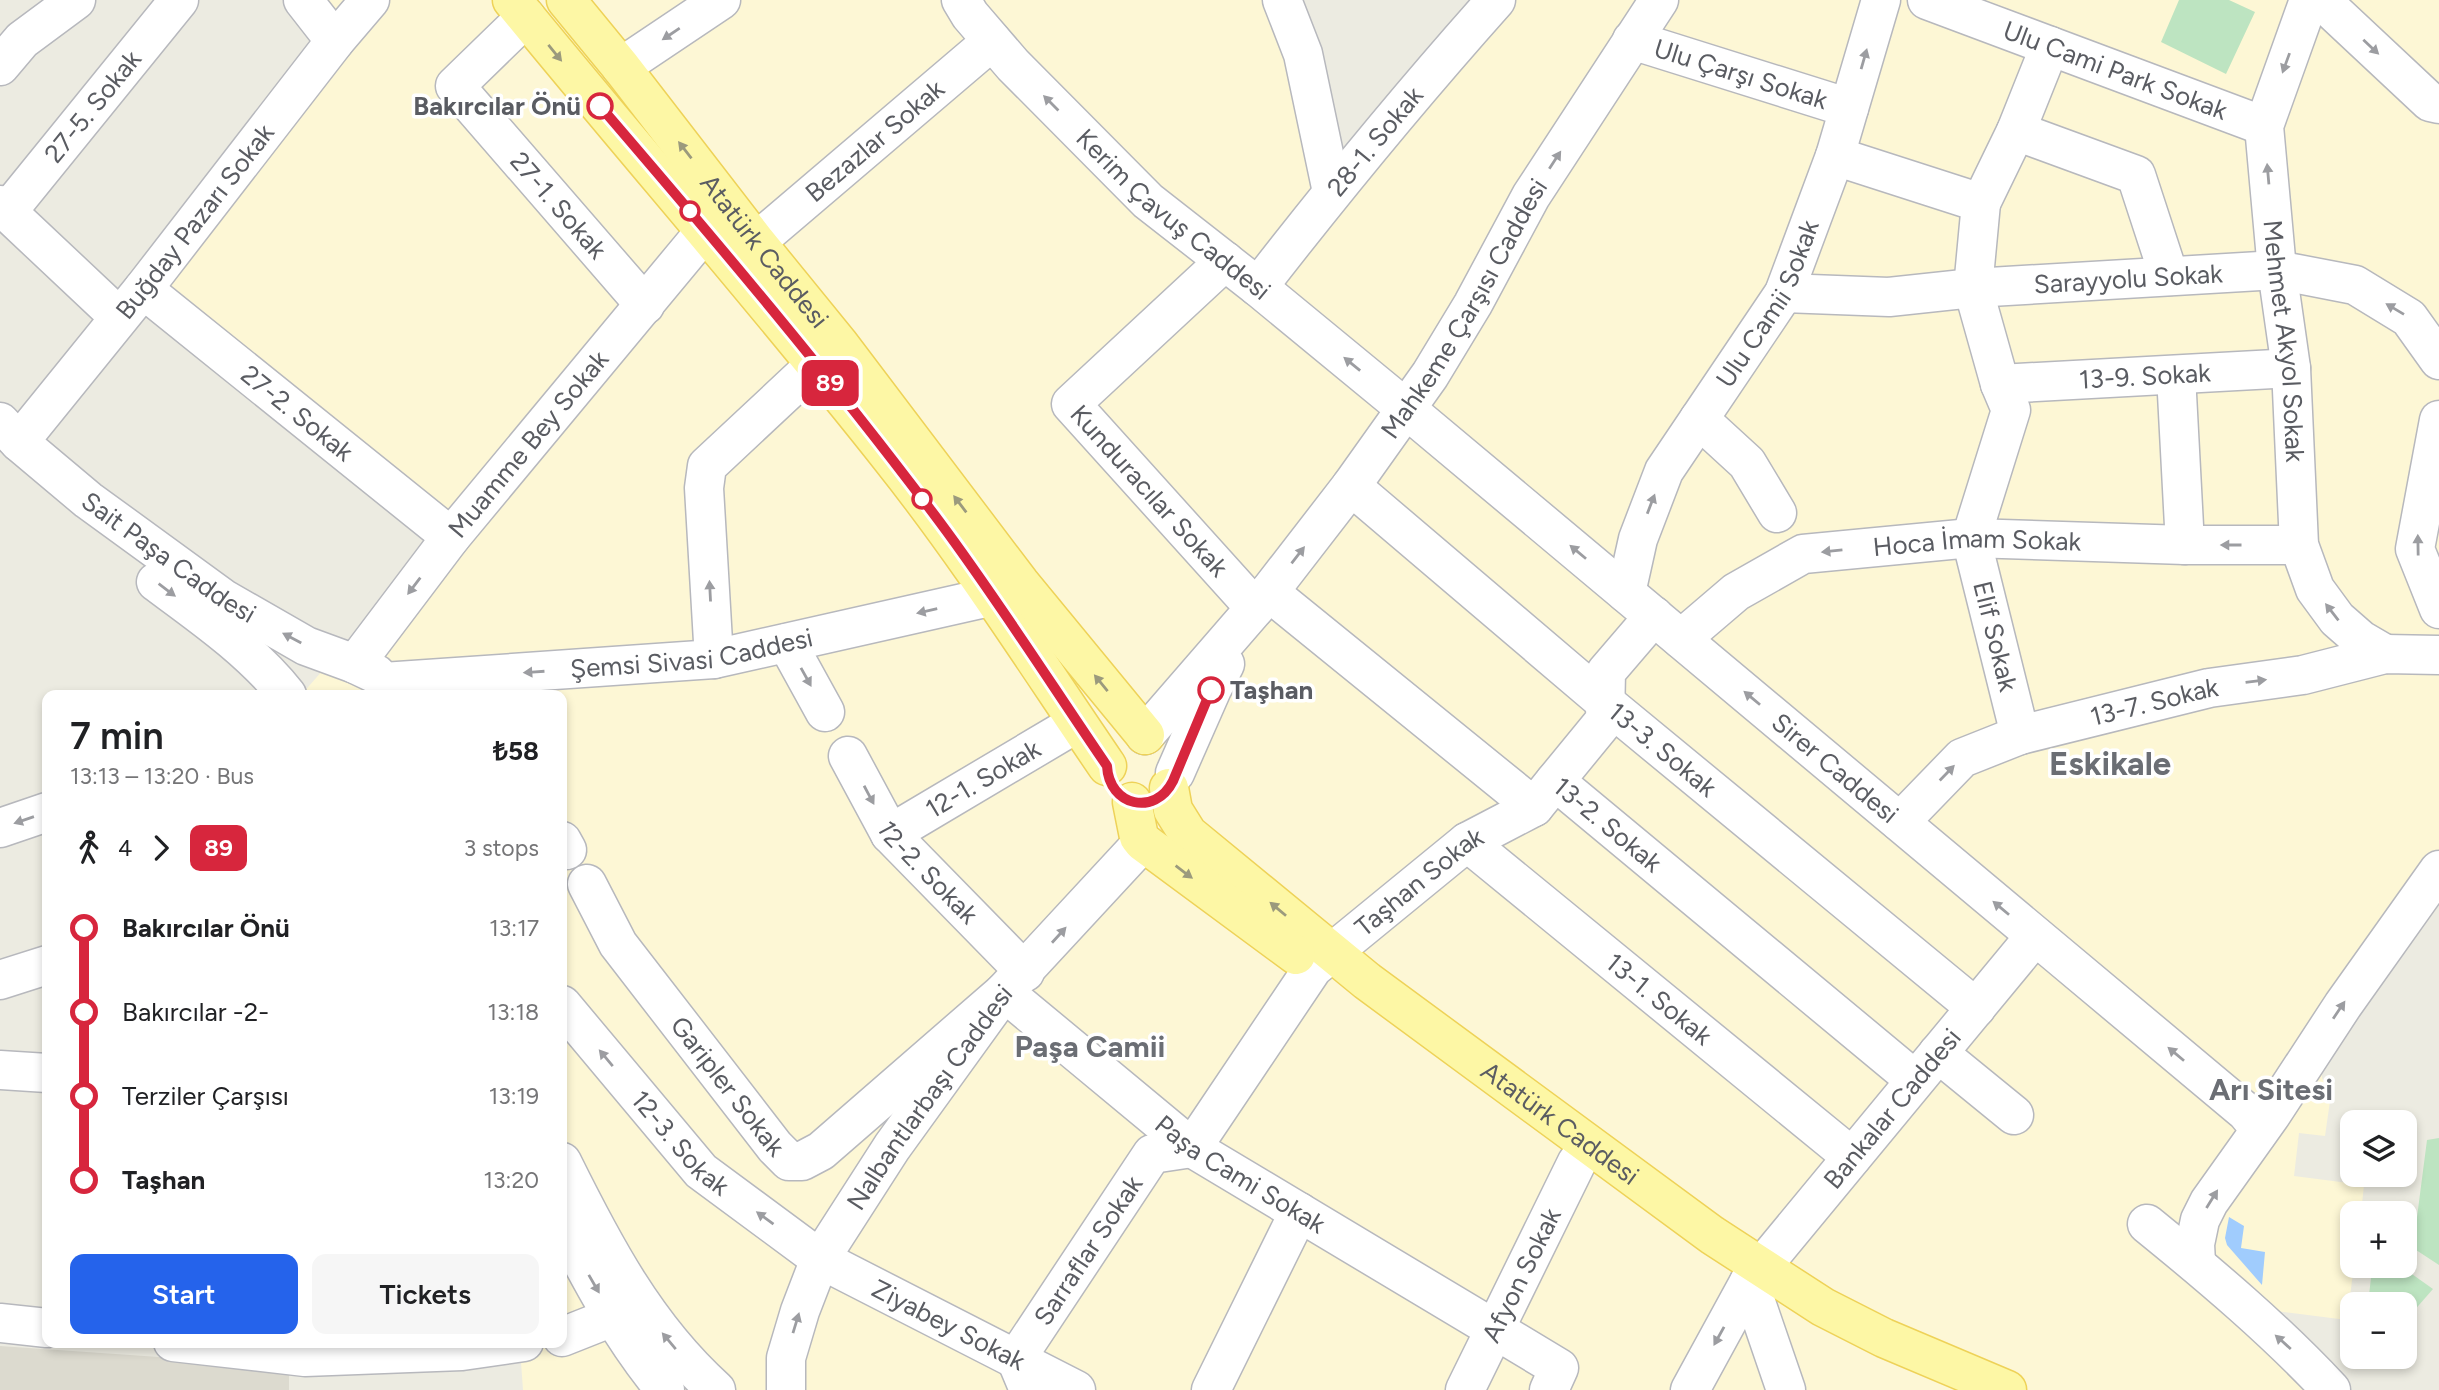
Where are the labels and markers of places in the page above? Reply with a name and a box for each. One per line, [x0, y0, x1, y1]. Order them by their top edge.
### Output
place label: Bakırcılar Önü [413, 90, 581, 122]
marker: Bakırcılar Önü [587, 93, 613, 119]
unlabelled marker [680, 201, 700, 221]
unlabelled marker [912, 489, 932, 509]
place label: Taşhan [1230, 674, 1313, 706]
marker: Taşhan [1198, 677, 1224, 703]

